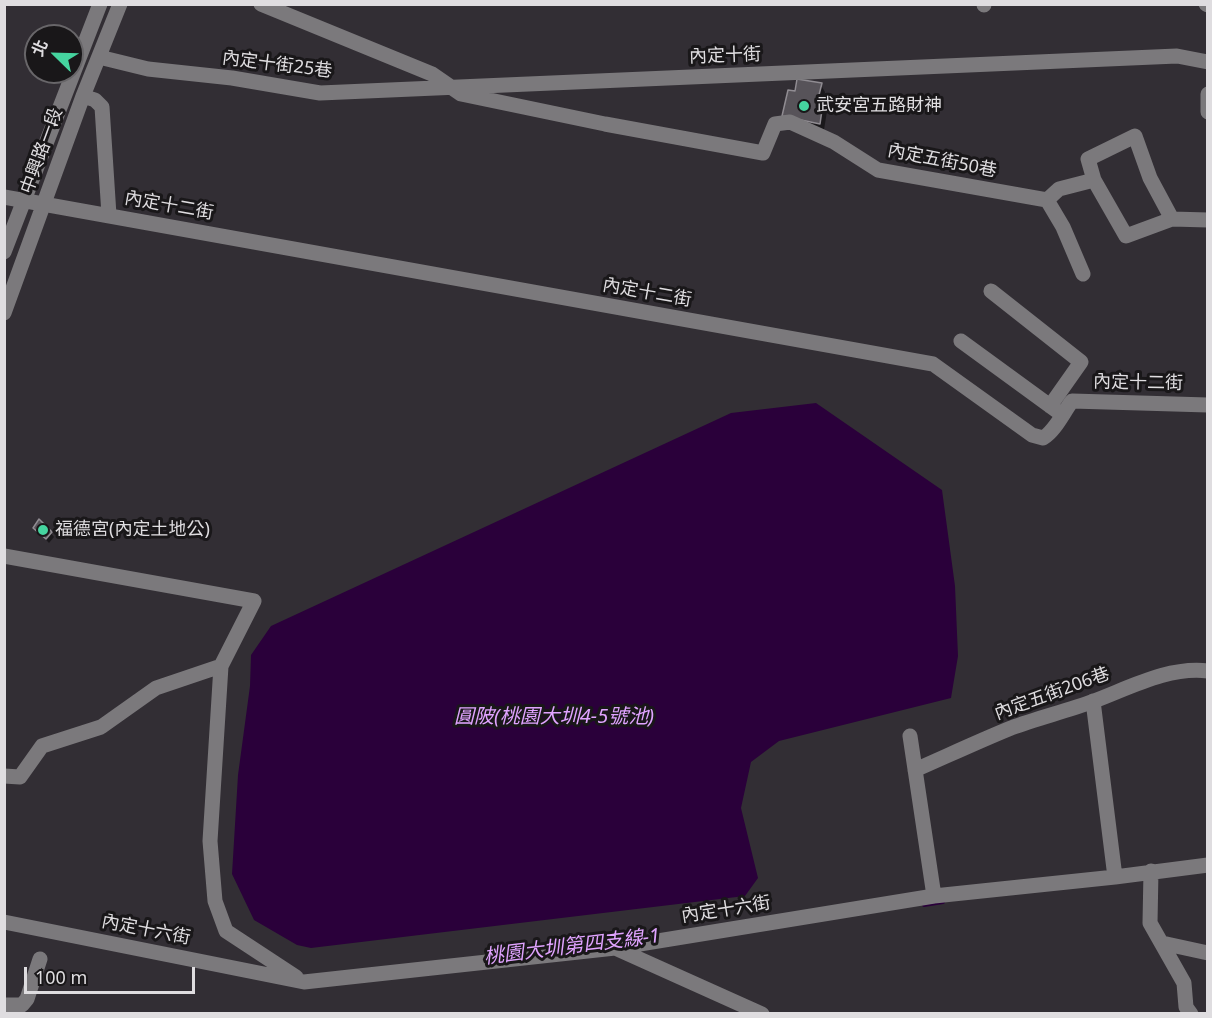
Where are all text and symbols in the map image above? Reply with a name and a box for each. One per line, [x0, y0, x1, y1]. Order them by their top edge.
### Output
north arrow [24, 24, 84, 84]
text: 北 [26, 36, 53, 59]
street label: 內定十街 [689, 44, 761, 68]
street label: 內定十街25巷 [221, 48, 333, 82]
place label: 武安宮五路財神 [816, 95, 942, 117]
marker: 武安宮五路財神 [797, 99, 811, 113]
street label: 中興路一段 [16, 105, 68, 197]
street label: 內定五街50巷 [886, 140, 998, 182]
street label: 內定十二街 [123, 188, 215, 224]
street label: 內定十二街 [601, 275, 693, 311]
street label: 內定十二街 [1093, 371, 1183, 395]
place label: 福德宮(內定土地公) [55, 519, 210, 541]
marker: 福德宮(內定土地公) [36, 523, 50, 537]
street label: 內定五街206巷 [992, 663, 1112, 725]
water label: 圓陂(桃園大圳4-5號池) [454, 705, 654, 729]
street label: 內定十六街 [680, 892, 772, 928]
street label: 內定十六街 [100, 911, 192, 949]
water label: 桃園大圳第四支線-1 [483, 924, 661, 970]
scale bar [27, 955, 198, 993]
text: 100 m [35, 965, 87, 989]

